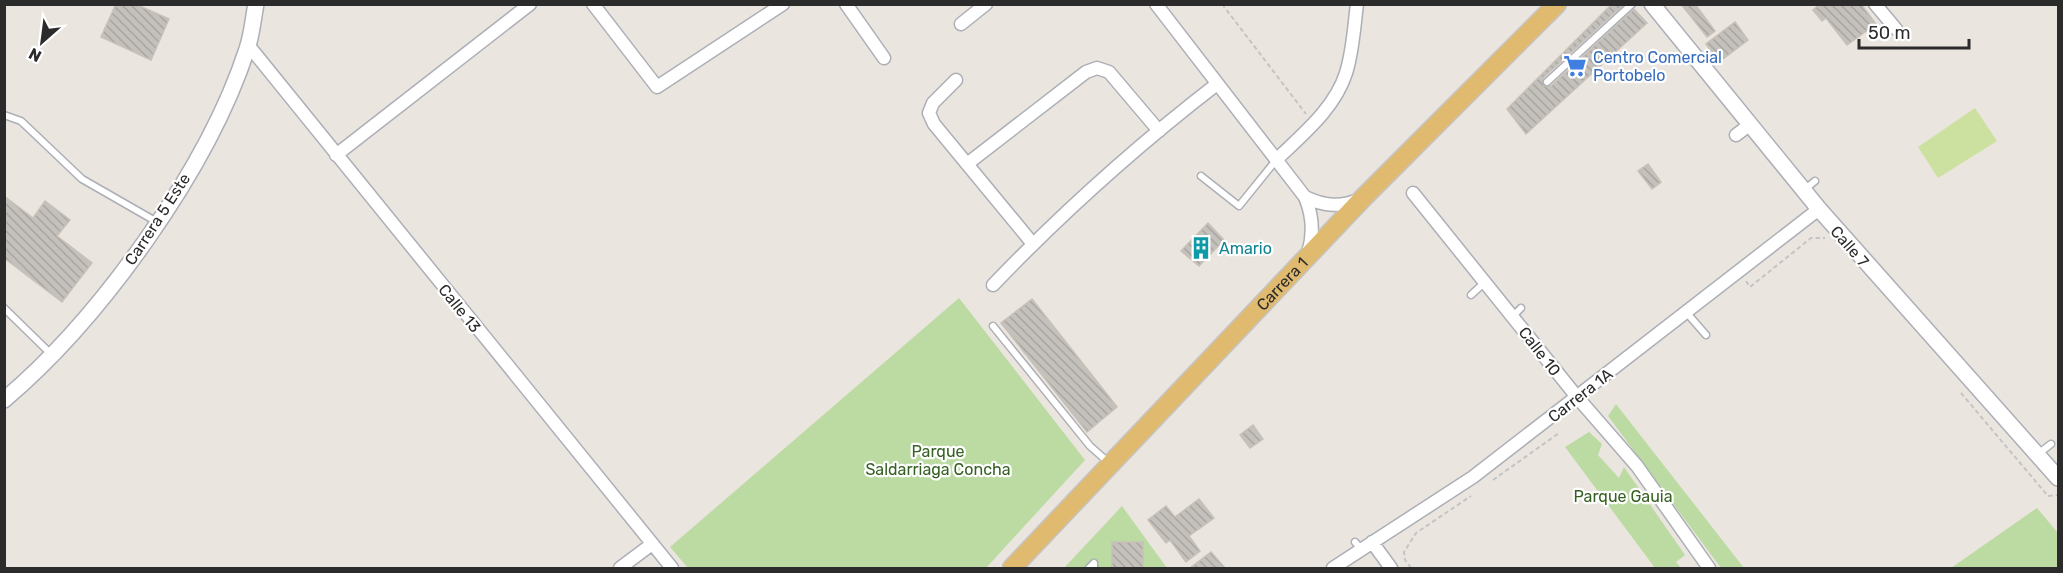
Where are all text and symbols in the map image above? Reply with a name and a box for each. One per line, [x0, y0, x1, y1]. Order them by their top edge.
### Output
north arrow [12, 12, 72, 72]
scale bar [1859, 12, 1968, 50]
text: 50 m [1868, 22, 1911, 44]
text: N [26, 44, 45, 66]
place label: Centro Comercial Portobelo [1593, 48, 1722, 85]
supermarket icon: Centro Comercial Portobelo [1562, 53, 1588, 79]
street label: Carrera 5 Este [121, 170, 194, 269]
street label: Calle 7 [1827, 222, 1873, 271]
building icon: Amario [1188, 235, 1214, 261]
place label: Amario [1219, 239, 1272, 258]
street label: Carrera 1 [1253, 253, 1312, 314]
street label: Calle 13 [434, 280, 485, 336]
street label: Calle 10 [1515, 323, 1565, 380]
street label: Carrera 1A [1544, 364, 1617, 427]
park label: Parque Saldarriaga Concha [865, 442, 1011, 479]
park label: Parque Gauia [1574, 487, 1672, 506]

